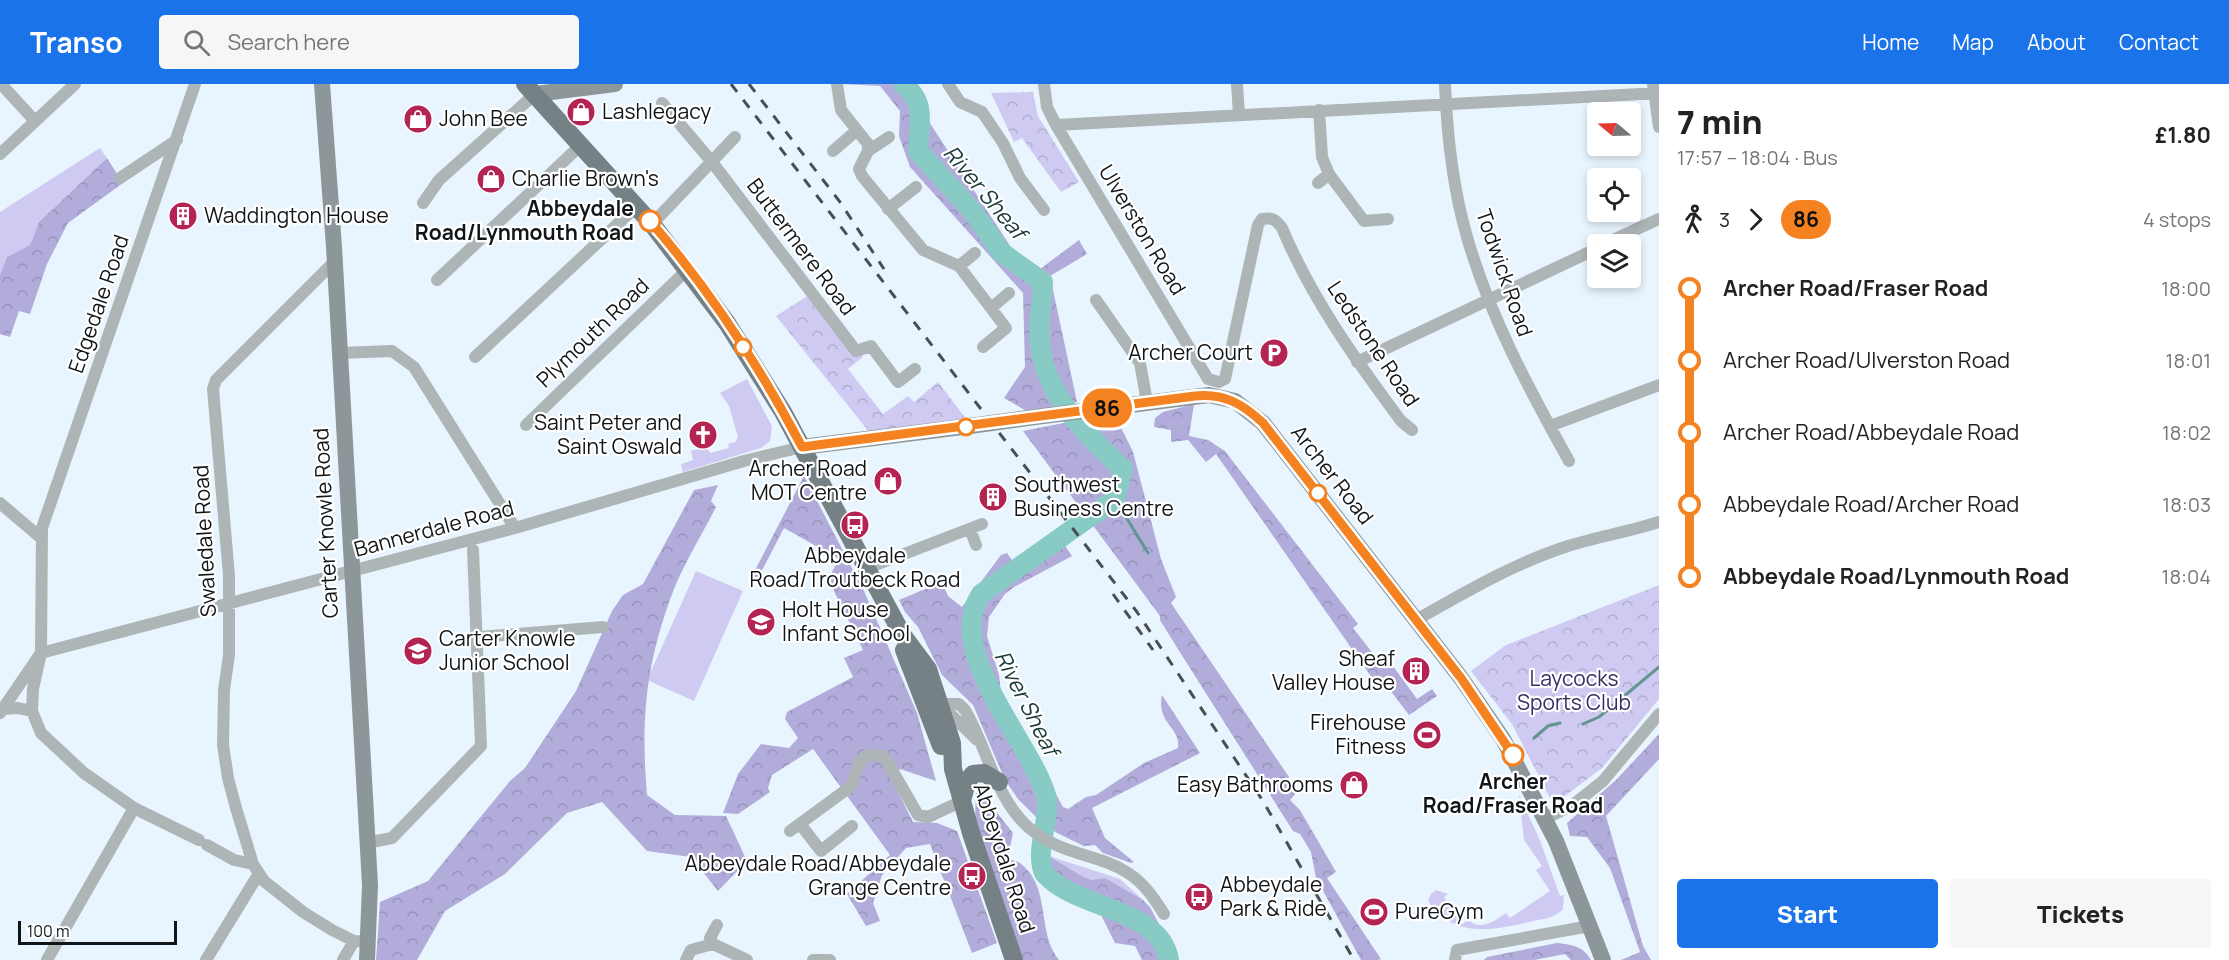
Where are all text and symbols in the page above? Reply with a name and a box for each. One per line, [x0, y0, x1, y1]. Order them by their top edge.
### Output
search box [159, 15, 579, 69]
text: Transo [30, 23, 123, 61]
icon: search [180, 26, 213, 59]
text: Search here [228, 27, 350, 57]
text: Home [1862, 28, 1919, 56]
text: Map [1952, 28, 1994, 56]
text: About [2027, 28, 2086, 56]
text: Contact [2119, 28, 2199, 56]
shop icon: Lashlegacy [565, 96, 597, 128]
place label: Lashlegacy [602, 97, 711, 125]
text: 7 min [1677, 99, 1763, 144]
north arrow [1587, 102, 1641, 156]
map controls [1587, 102, 1641, 288]
shop icon: John Bee [402, 103, 434, 135]
place label: John Bee [439, 104, 528, 132]
text: £1.80 [2155, 120, 2211, 150]
water label: River Sheaf [937, 139, 1036, 249]
text: 17:57 – 18:04 · Bus [1677, 144, 1838, 171]
street label: Ulverston Road [1093, 159, 1193, 300]
shop icon: Charlie Brown's [475, 163, 507, 195]
place label: Charlie Brown's [512, 164, 659, 192]
button: locate [1587, 168, 1641, 222]
street label: Buttermere Road [741, 172, 862, 320]
place label: Abbeydale Road/Lynmouth Road [415, 194, 634, 246]
building icon: Waddington House [167, 200, 199, 232]
place label: Waddington House [204, 201, 389, 229]
icon: walk [1677, 203, 1710, 236]
icon: forward [1739, 203, 1772, 236]
street label: Todwick Road [1470, 205, 1540, 340]
text: 86 [1793, 205, 1819, 233]
text: 3 [1719, 206, 1730, 233]
text: 4 stops [2143, 206, 2211, 233]
marker: Abbeydale Road/Lynmouth Road [639, 210, 661, 232]
street label: Edgedale Road [61, 231, 135, 376]
button: layers [1587, 234, 1641, 288]
street label: Plymouth Road [530, 271, 655, 393]
text: Archer Road/Fraser Road [1723, 273, 1988, 303]
street label: Ledstone Road [1322, 275, 1426, 412]
text: 18:00 [2161, 275, 2211, 302]
parking icon: Archer Court [1258, 337, 1290, 369]
unlabelled marker [734, 338, 752, 356]
place label: Archer Court [1128, 338, 1253, 366]
text: Archer Road/Ulverston Road [1723, 345, 2010, 375]
text: 18:01 [2166, 347, 2211, 374]
line badge: 86 [1080, 388, 1134, 428]
text: 86 [1094, 394, 1120, 422]
place label: Saint Peter and Saint Oswald [534, 408, 682, 460]
text: Archer Road/Abbeydale Road [1723, 417, 2019, 447]
unlabelled marker [957, 418, 975, 436]
church icon: Saint Peter and Saint Oswald [687, 419, 719, 451]
street label: Archer Road [1285, 419, 1380, 530]
text: 18:02 [2162, 419, 2211, 446]
street label: Carter Knowle Road [306, 427, 344, 619]
place label: Archer Road MOT Centre [748, 454, 867, 506]
street label: Swaledale Road [186, 464, 222, 618]
shop icon: Archer Road MOT Centre [872, 465, 904, 497]
place label: Southwest Business Centre [1014, 470, 1174, 522]
building icon: Southwest Business Centre [977, 481, 1009, 513]
unlabelled marker [1309, 484, 1327, 502]
text: Abbeydale Road/Archer Road [1723, 489, 2019, 519]
text: 18:03 [2162, 491, 2211, 518]
street label: Bannerdale Road [351, 493, 517, 563]
bus stop icon: Abbeydale Road/Troutbeck Road [839, 509, 871, 541]
place label: Abbeydale Road/Troutbeck Road [750, 541, 960, 593]
text: Abbeydale Road/Lynmouth Road [1723, 561, 2069, 591]
text: 18:04 [2162, 563, 2211, 590]
place label: Holt House Infant School [782, 595, 910, 647]
school or university icon: Holt House Infant School [745, 606, 777, 638]
place label: Carter Knowle Junior School [439, 624, 575, 676]
school or university icon: Carter Knowle Junior School [402, 635, 434, 667]
place label: Sheaf Valley House [1272, 644, 1396, 696]
water label: River Sheaf [988, 645, 1068, 764]
building icon: Sheaf Valley House [1400, 655, 1432, 687]
park label: Laycocks Sports Club [1517, 664, 1631, 716]
place label: Firehouse Fitness [1310, 708, 1406, 760]
sports icon: Firehouse Fitness [1411, 719, 1443, 751]
marker: Archer Road/Fraser Road [1502, 744, 1524, 766]
place label: Archer Road/Fraser Road [1423, 767, 1603, 819]
shop icon: Easy Bathrooms [1338, 769, 1370, 801]
place label: Easy Bathrooms [1177, 770, 1333, 798]
street label: Abbeydale Road [968, 779, 1042, 936]
place label: Abbeydale Road/Abbeydale Grange Centre [685, 849, 951, 901]
bus stop icon: Abbeydale Road/Abbeydale Grange Centre [956, 860, 988, 892]
place label: Abbeydale Park & Ride [1220, 870, 1327, 922]
button: Start [1677, 879, 1938, 948]
button: Tickets [1950, 879, 2211, 948]
bus stop icon: Abbeydale Park & Ride [1183, 881, 1215, 913]
sports icon: PureGym [1358, 896, 1390, 928]
place label: PureGym [1395, 897, 1483, 925]
scale bar [18, 918, 177, 946]
text: 100 m [27, 920, 70, 942]

